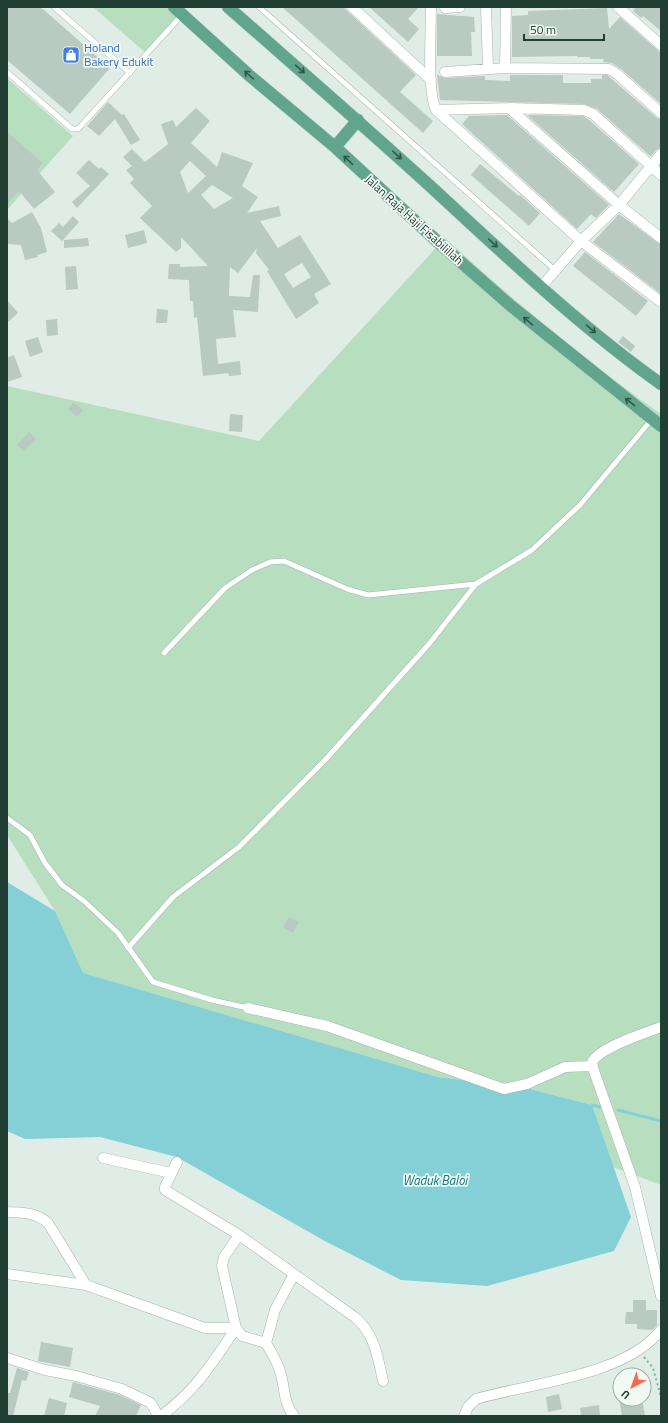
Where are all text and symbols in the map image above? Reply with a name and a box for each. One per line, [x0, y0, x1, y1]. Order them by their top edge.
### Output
scale bar [524, 16, 604, 42]
text: 50 m [530, 20, 556, 39]
place label: Holand Bakery Edukit [84, 38, 154, 71]
shop icon: Holand Bakery Edukit [61, 45, 81, 65]
one-way arrow [294, 65, 305, 74]
one-way arrow [245, 71, 255, 80]
one-way arrow [392, 151, 402, 160]
one-way arrow [343, 155, 353, 164]
street label: Jalan Raja Haji Fisabilillah [361, 170, 468, 269]
one-way arrow [488, 238, 498, 248]
one-way arrow [523, 316, 534, 325]
one-way arrow [585, 324, 596, 333]
one-way arrow [624, 398, 635, 406]
water label: Waduk Baloi [403, 1170, 469, 1190]
north arrow [612, 1367, 652, 1407]
text: U [617, 1386, 633, 1403]

